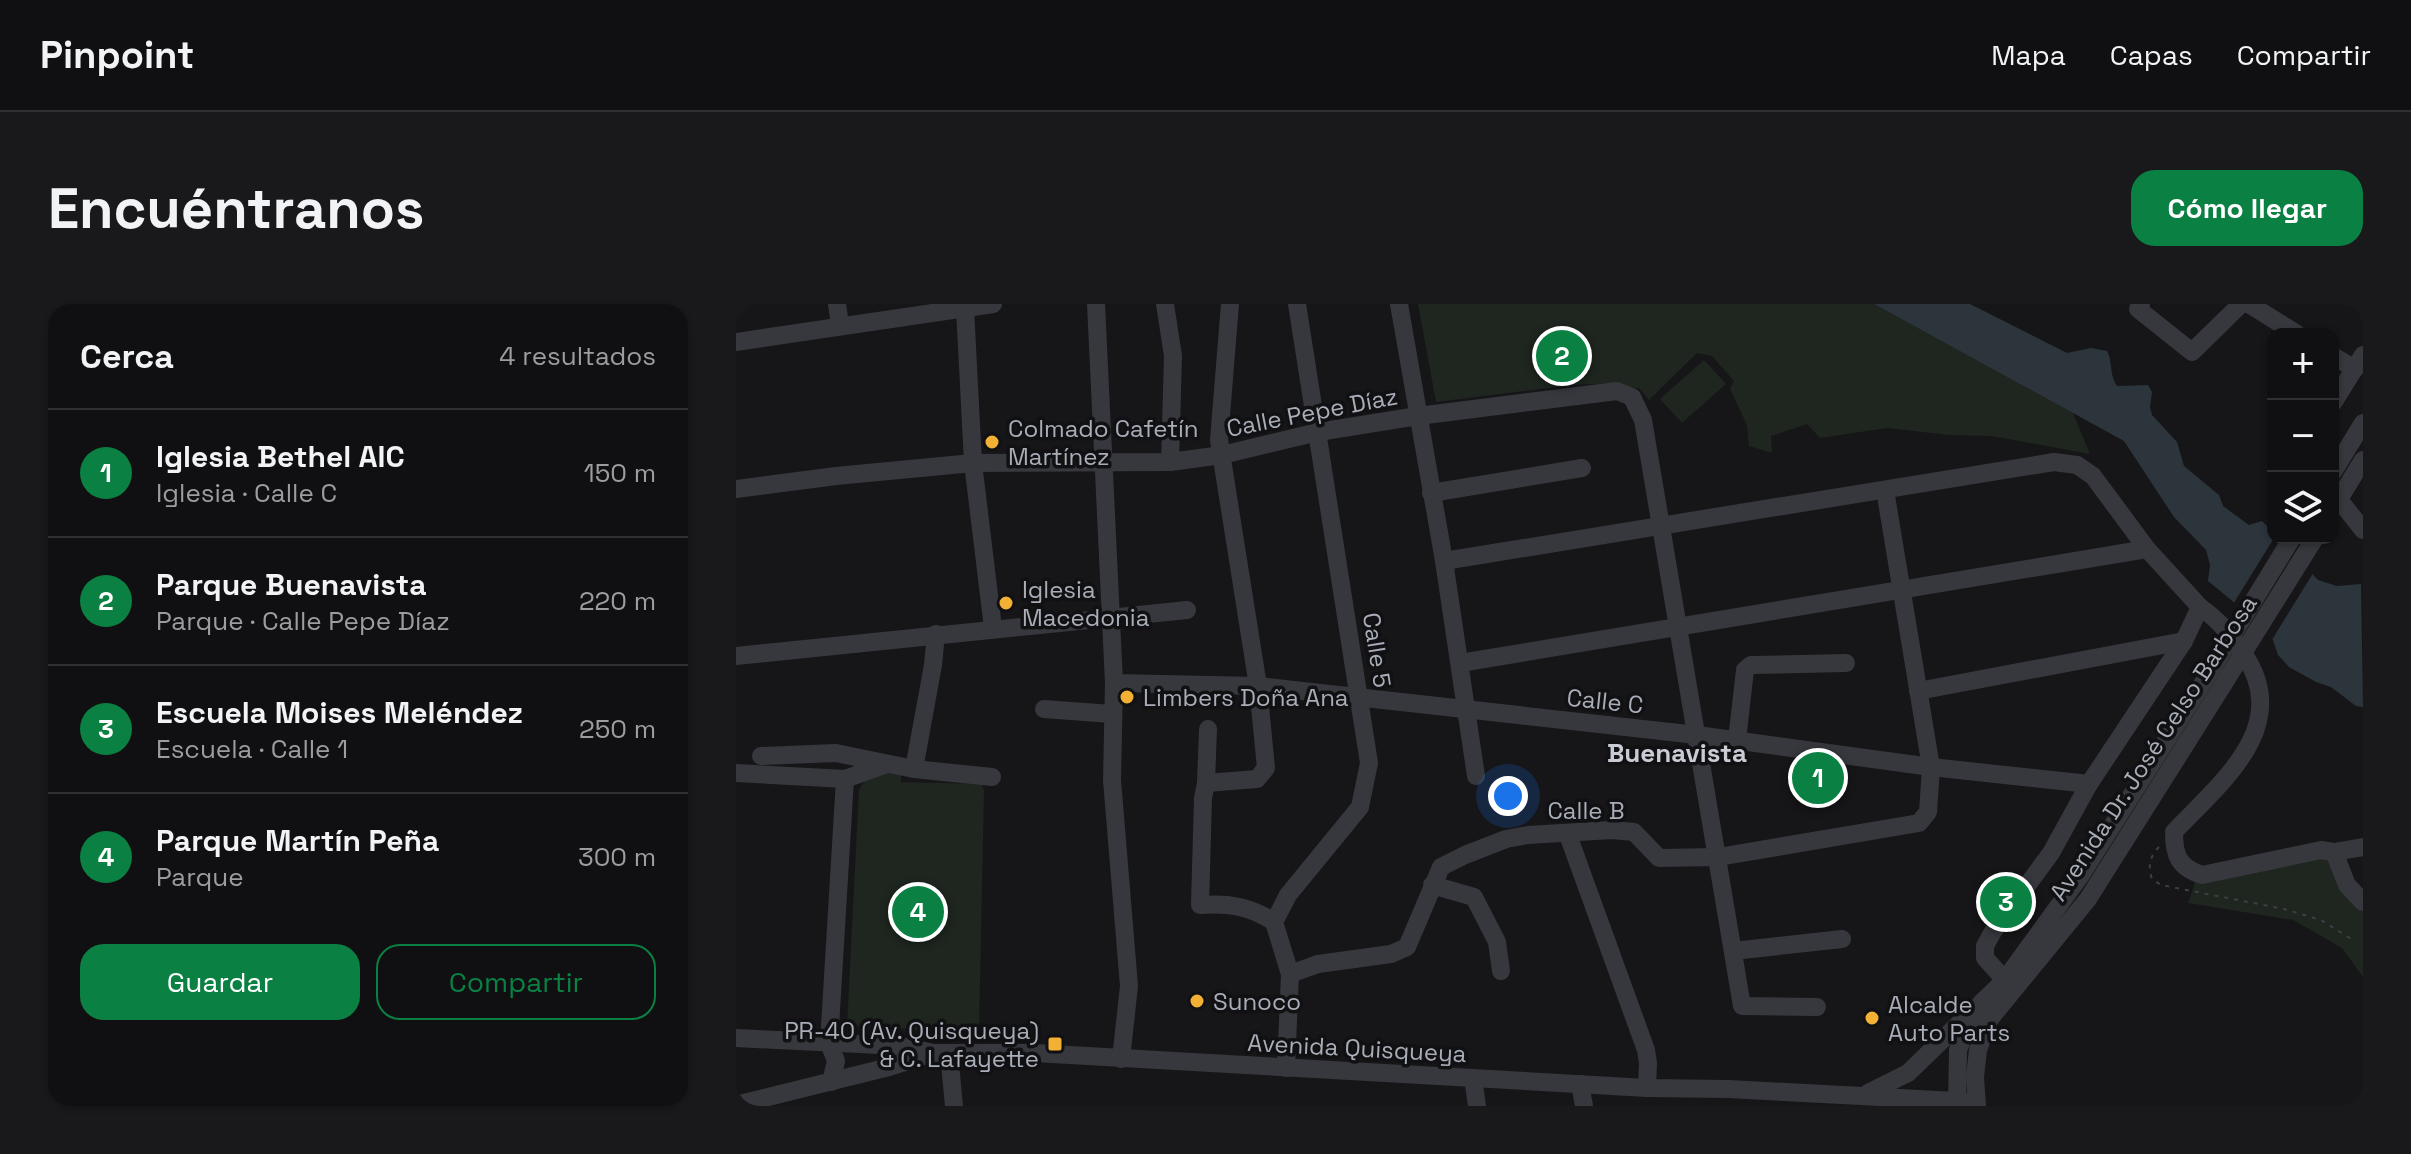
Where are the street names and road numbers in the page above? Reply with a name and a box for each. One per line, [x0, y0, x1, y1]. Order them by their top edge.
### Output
street label: Calle Pepe Díaz [1224, 380, 1400, 444]
street label: Avenida Dr. José Celso Barbosa [2042, 589, 2264, 907]
street label: Calle 5 [1356, 610, 1398, 690]
street label: Calle C [1565, 682, 1645, 720]
street label: Calle B [1547, 795, 1625, 826]
street label: Avenida Quisqueya [1247, 1027, 1468, 1069]

